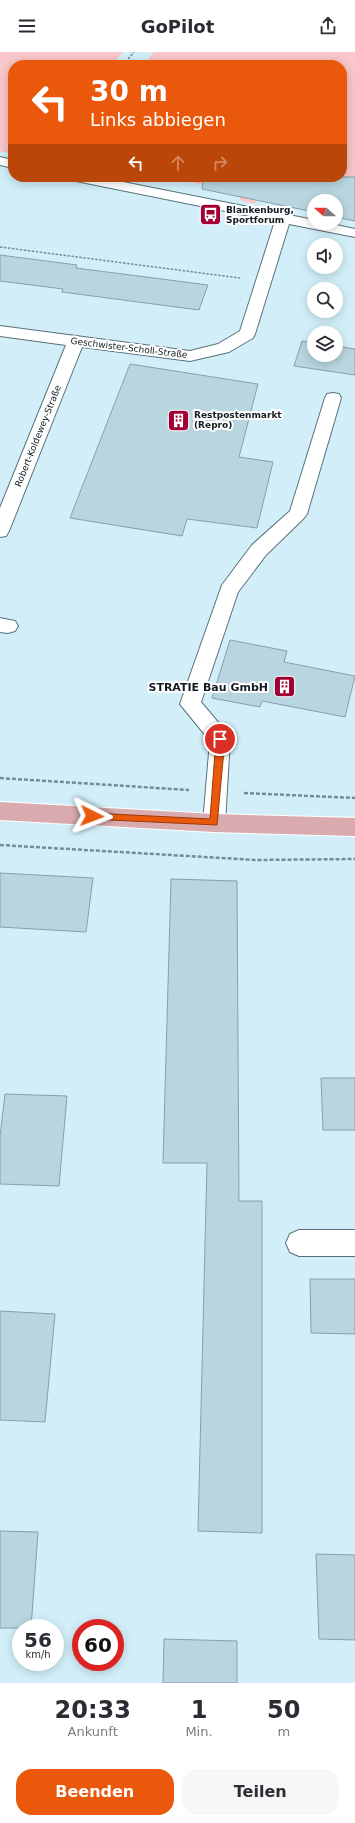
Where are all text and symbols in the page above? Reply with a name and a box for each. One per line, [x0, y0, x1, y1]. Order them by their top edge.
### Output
icon: menu [16, 15, 38, 37]
icon: share [317, 15, 339, 37]
text: GoPilot [141, 16, 214, 37]
text: 30 m [90, 75, 168, 108]
icon: left [24, 76, 76, 128]
text: Links abbiegen [90, 109, 226, 130]
icon: left [125, 152, 147, 174]
icon: ahead [167, 152, 189, 174]
icon: right [209, 152, 231, 174]
north arrow [307, 194, 343, 230]
map controls [307, 194, 343, 362]
bus stop icon: Blankenburg, Sportforum [198, 202, 224, 228]
place label: Blankenburg, Sportforum [226, 205, 294, 225]
button: sound [307, 238, 343, 274]
button: search [307, 282, 343, 318]
button: layers [307, 326, 343, 362]
street label: Geschwister-Scholl-Straße [70, 336, 188, 360]
street label: Robert-Koldewey-Straße [13, 383, 63, 488]
building icon: Restpostenmarkt (Repro) [165, 407, 191, 433]
place label: Restpostenmarkt (Repro) [194, 410, 282, 430]
building icon: STRATIE Bau GmbH [271, 674, 297, 700]
place label: STRATIE Bau GmbH [148, 681, 268, 694]
pin [203, 722, 237, 756]
icon: arrive [209, 728, 231, 750]
position arrow [71, 795, 113, 837]
speed limit sign: 60 [72, 1619, 124, 1671]
text: 56 [24, 1628, 52, 1652]
text: km/h [25, 1649, 51, 1660]
text: 20:33 [54, 1696, 131, 1724]
text: 1 [191, 1696, 207, 1724]
text: 50 [267, 1696, 300, 1724]
text: Ankunft [68, 1724, 118, 1739]
text: Min. [185, 1724, 213, 1739]
text: m [277, 1724, 290, 1739]
button: Beenden [16, 1769, 174, 1815]
button: Teilen [182, 1769, 339, 1815]

